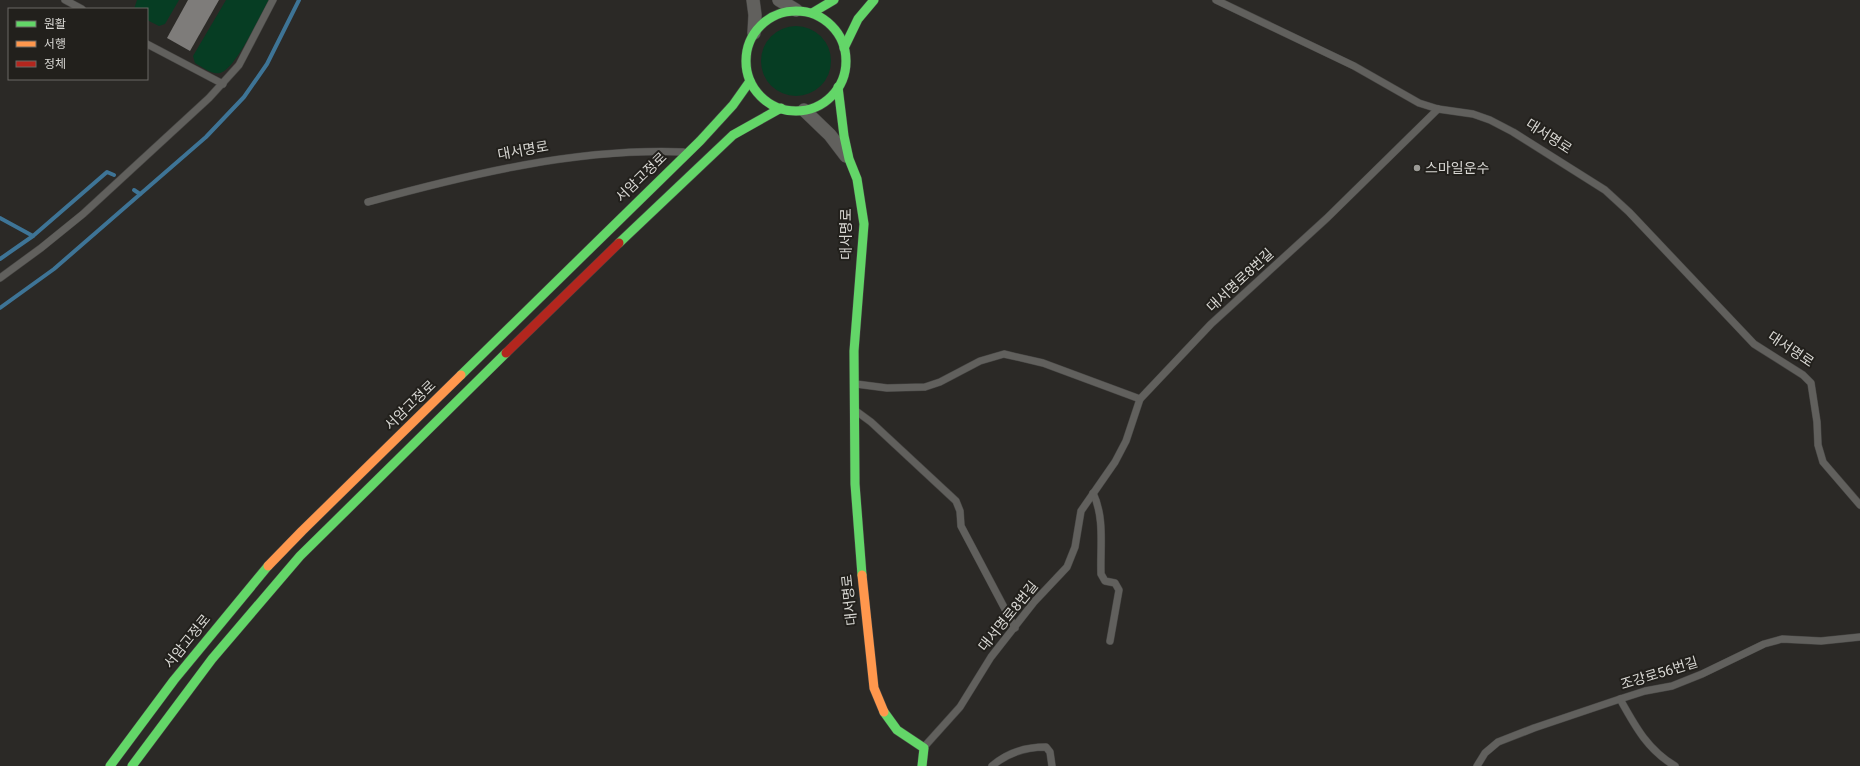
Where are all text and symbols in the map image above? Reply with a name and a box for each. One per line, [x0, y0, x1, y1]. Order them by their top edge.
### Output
legend [8, 8, 148, 80]
text: 원활 [44, 17, 66, 31]
text: 서행 [44, 37, 66, 51]
text: 정체 [44, 57, 66, 71]
street label: 대서명로 [1523, 115, 1575, 157]
street label: 대서명로 [496, 138, 550, 162]
street label: 서암고정로 [612, 149, 670, 205]
place label: 스마일운수 [1425, 160, 1490, 176]
marker: 스마일운수 [1412, 163, 1422, 173]
street label: 대서명로 [838, 208, 854, 260]
street label: 대서명로8번길 [1203, 245, 1277, 315]
street label: 대서명로 [1765, 328, 1817, 370]
street label: 서암고정로 [381, 377, 439, 433]
street label: 대서명로 [838, 573, 860, 626]
street label: 대서명로8번길 [975, 578, 1041, 654]
street label: 서암고정로 [161, 611, 214, 671]
street label: 조강로56번길 [1618, 654, 1700, 692]

